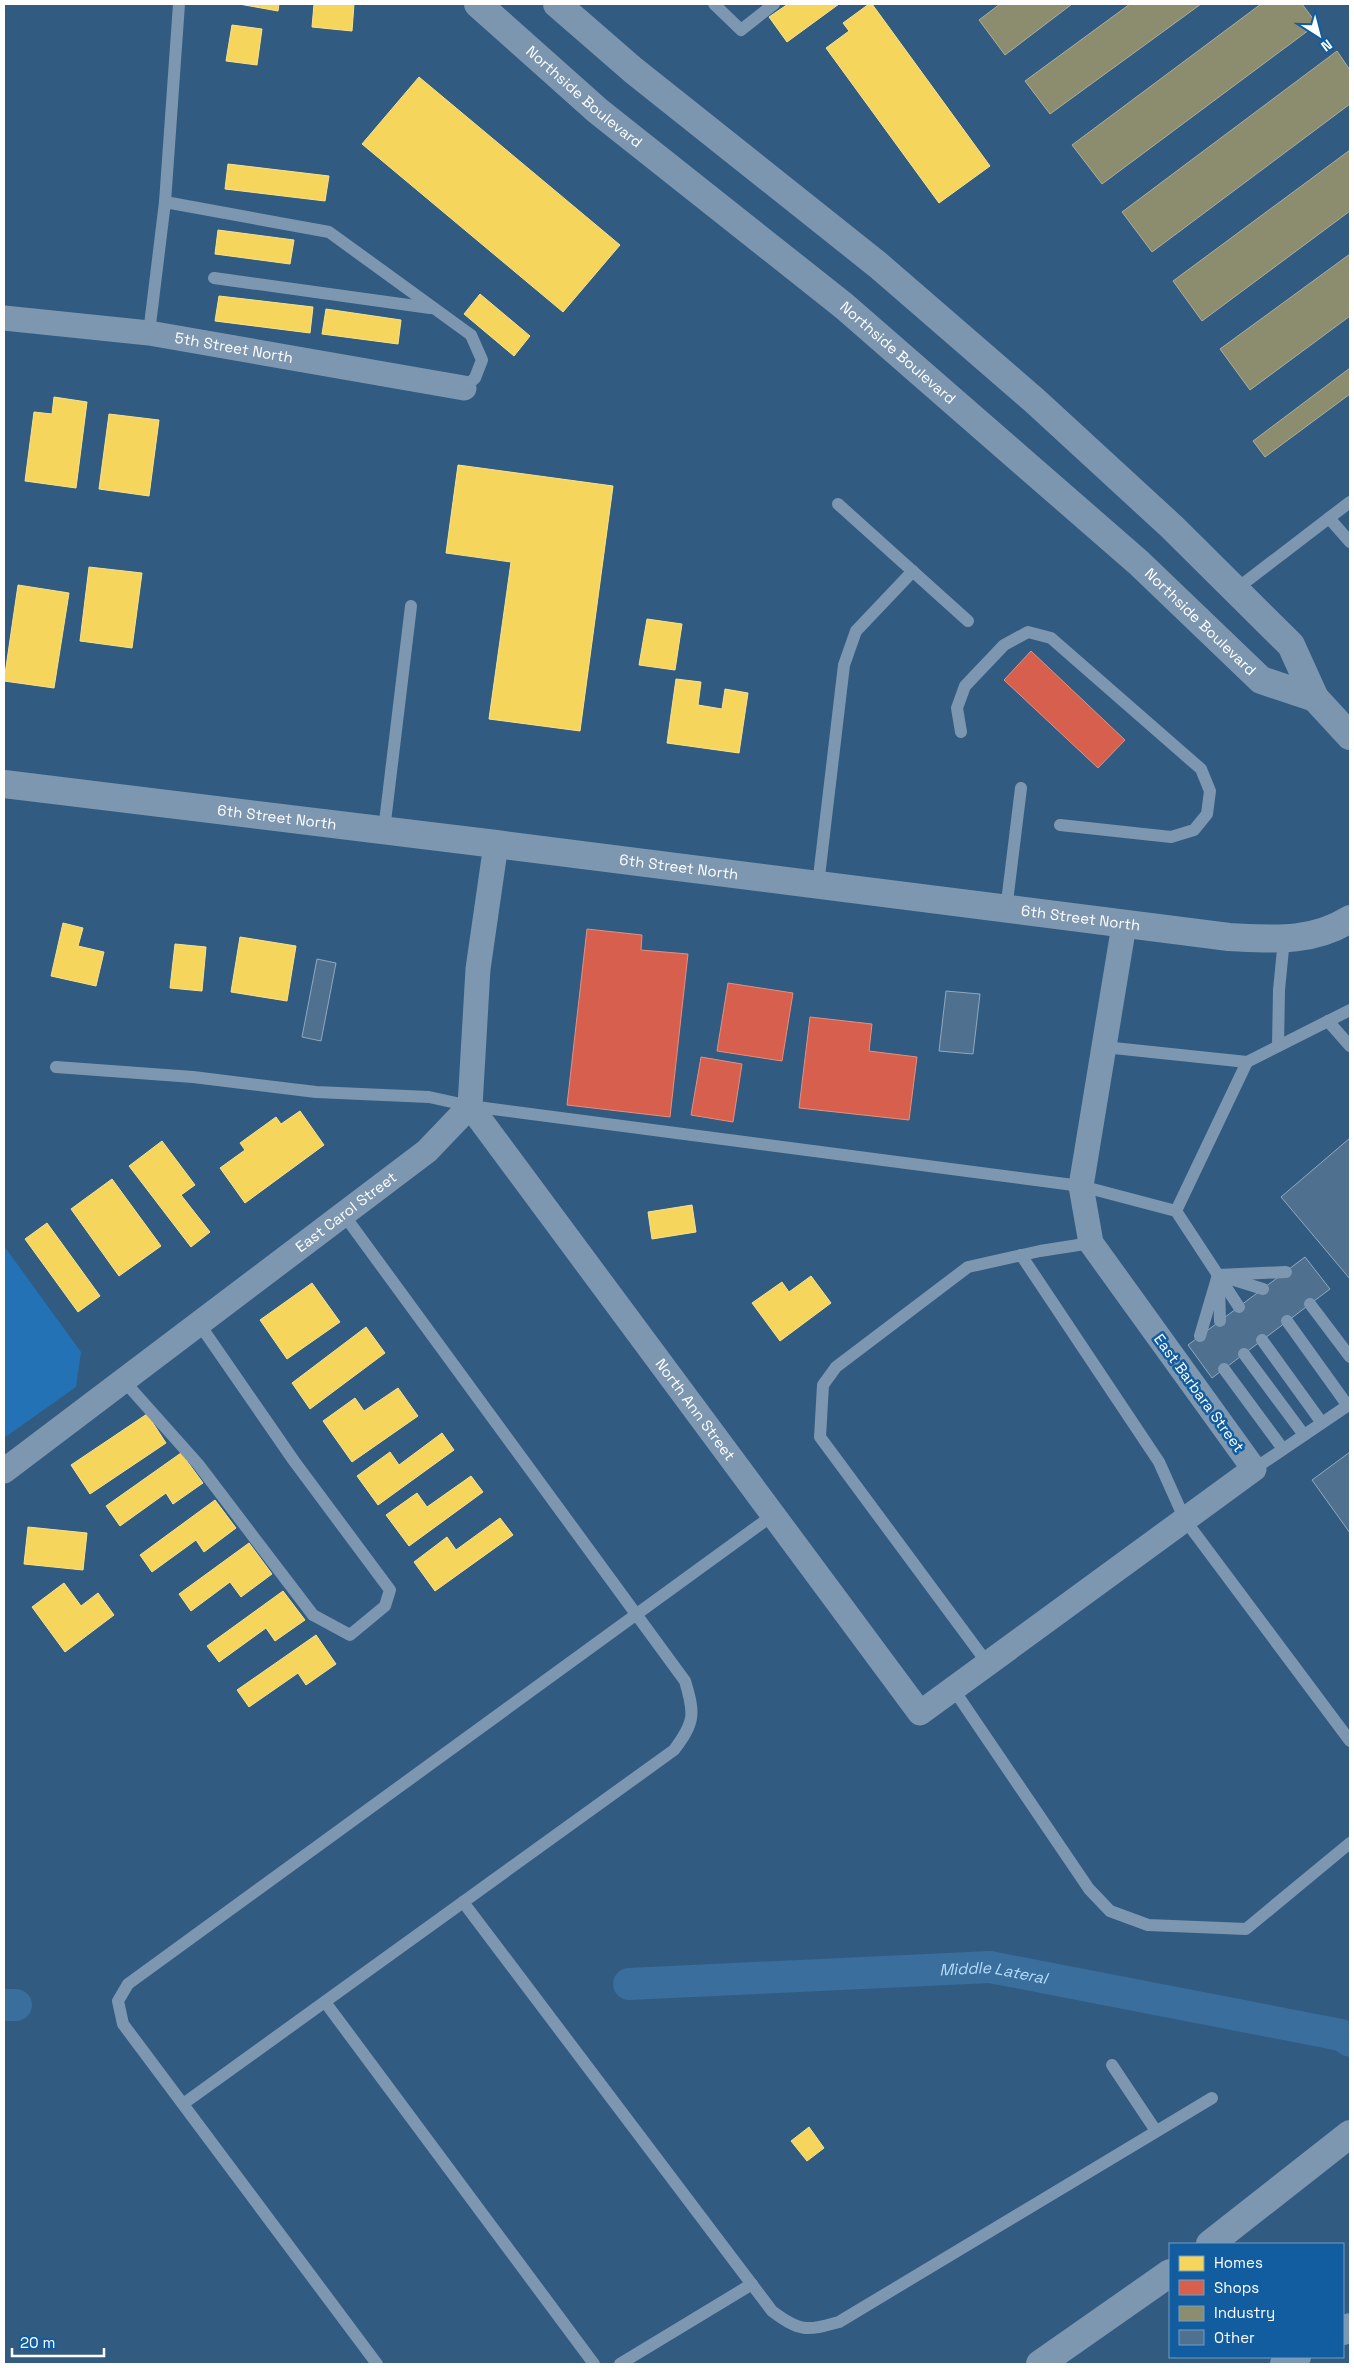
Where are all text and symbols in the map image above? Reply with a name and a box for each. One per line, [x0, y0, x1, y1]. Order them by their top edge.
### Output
north arrow [1294, 10, 1344, 60]
text: N [1318, 35, 1336, 56]
street label: Northside Boulevard [522, 41, 646, 152]
street label: Northside Boulevard [836, 297, 960, 408]
street label: 5th Street North [173, 328, 295, 367]
street label: Northside Boulevard [1141, 564, 1260, 679]
street label: 6th Street North [216, 800, 338, 833]
street label: 6th Street North [618, 850, 740, 884]
street label: 6th Street North [1020, 901, 1141, 935]
street label: East Carol Street [291, 1167, 400, 1256]
street label: East Barbara Street [1150, 1330, 1249, 1456]
street label: North Ann Street [651, 1355, 740, 1464]
water label: Middle Lateral [939, 1957, 1051, 1989]
legend [1169, 2243, 1344, 2358]
text: Homes [1214, 2253, 1263, 2272]
text: Shops [1214, 2278, 1259, 2297]
text: Industry [1214, 2303, 1275, 2322]
scale bar [12, 2326, 105, 2358]
text: Other [1214, 2328, 1255, 2347]
text: 20 m [20, 2333, 55, 2352]

